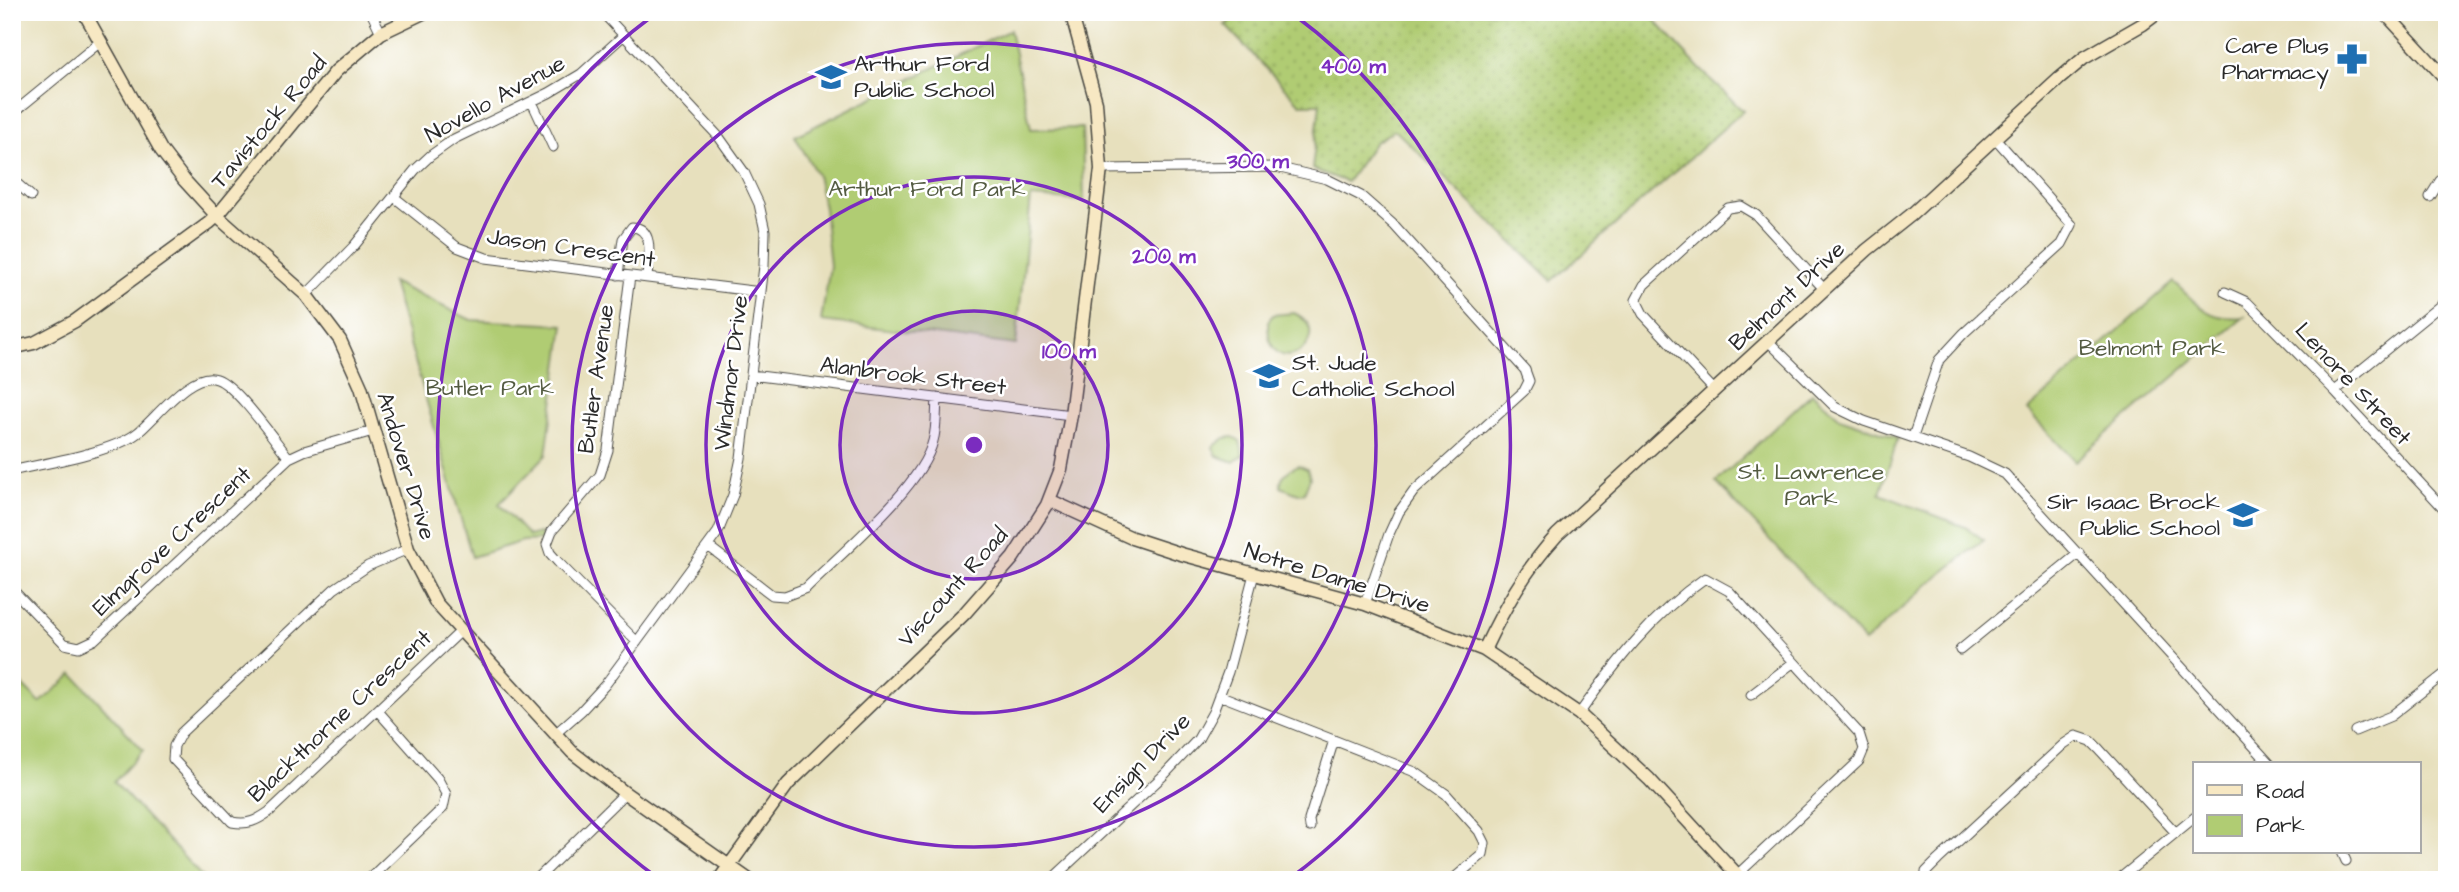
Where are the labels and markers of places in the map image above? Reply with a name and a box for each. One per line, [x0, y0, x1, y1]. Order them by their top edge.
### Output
place label: Care Plus Pharmacy [2222, 30, 2329, 89]
pharmacy icon: Care Plus Pharmacy [2335, 42, 2369, 76]
place label: Arthur Ford Public School [854, 48, 994, 106]
school or university icon: Arthur Ford Public School [814, 60, 848, 94]
place label: St. Jude Catholic School [1292, 347, 1455, 405]
school or university icon: St. Jude Catholic School [1252, 359, 1286, 393]
centre of rings [962, 433, 986, 457]
place label: Sir Isaac Brock Public School [2047, 486, 2220, 544]
school or university icon: Sir Isaac Brock Public School [2226, 498, 2260, 532]

